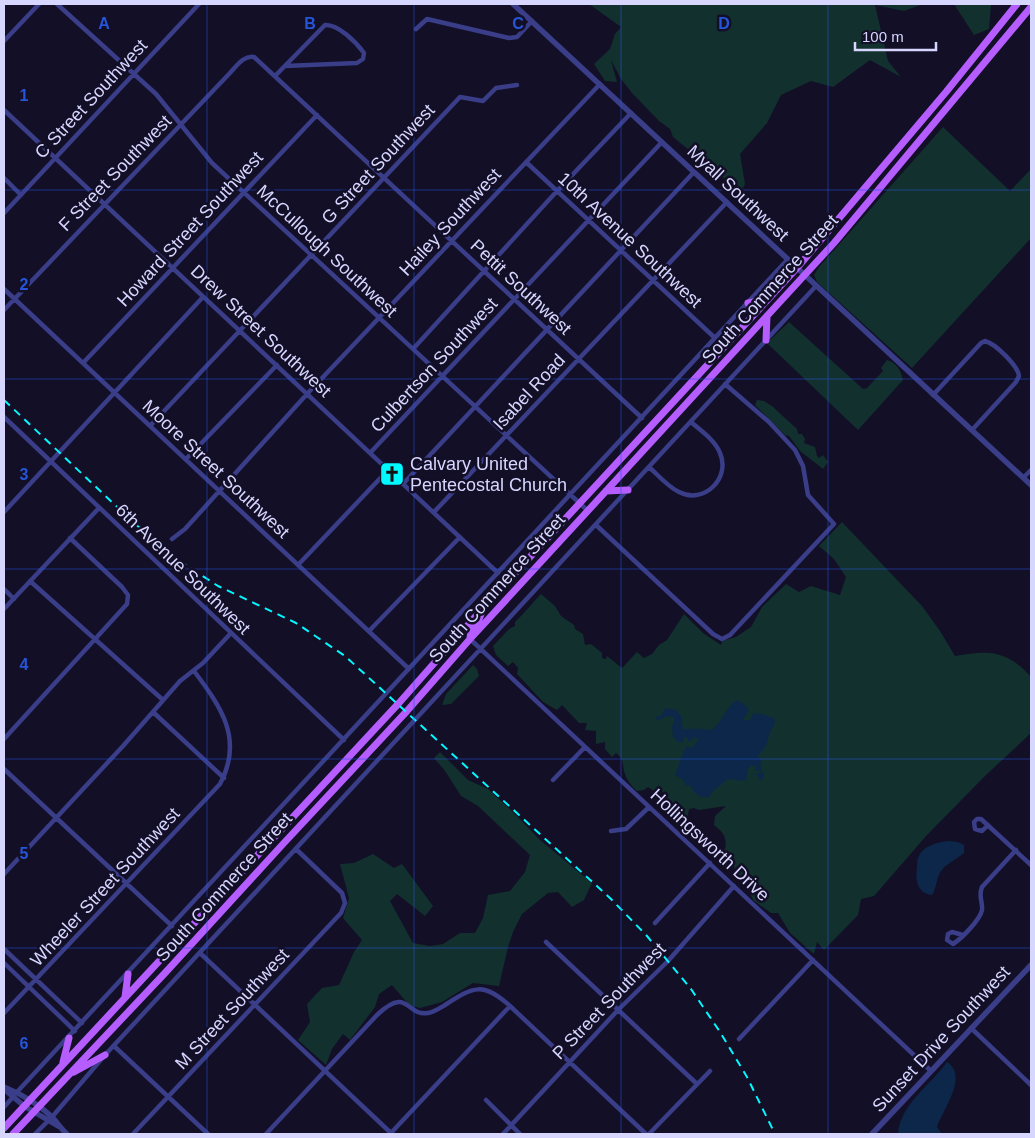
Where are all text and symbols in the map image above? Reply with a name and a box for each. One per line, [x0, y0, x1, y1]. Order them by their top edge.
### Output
text: A [98, 15, 110, 32]
text: B [304, 15, 316, 32]
text: C [512, 15, 524, 32]
text: D [718, 15, 730, 32]
scale bar [855, 20, 936, 52]
text: 100 m [862, 28, 904, 45]
street label: C Street Southwest [31, 35, 151, 163]
text: 1 [20, 87, 29, 104]
street label: G Street Southwest [317, 100, 439, 228]
street label: F Street Southwest [55, 111, 175, 235]
street label: Myall Southwest [683, 141, 793, 245]
street label: Howard Street Southwest [113, 148, 267, 310]
street label: Hailey Southwest [395, 164, 505, 280]
street label: 10th Avenue Southwest [554, 168, 706, 312]
street label: McCullough Southwest [253, 181, 401, 321]
street label: South Commerce Street [698, 211, 842, 367]
street label: Pettit Southwest [467, 235, 575, 339]
street label: Drew Street Southwest [187, 261, 335, 401]
text: 2 [20, 276, 29, 293]
street label: Culbertson Southwest [367, 294, 501, 436]
street label: Isabel Road [489, 350, 569, 434]
street label: Moore Street Southwest [139, 396, 293, 542]
place label: Calvary United Pentecostal Church [410, 454, 567, 495]
church icon: Calvary United Pentecostal Church [379, 461, 405, 487]
text: 3 [20, 466, 29, 483]
street label: 6th Avenue Southwest [112, 500, 254, 638]
street label: South Commerce Street [425, 510, 569, 666]
text: 4 [20, 656, 29, 673]
street label: Hollingsworth Drive [646, 785, 774, 905]
street label: Wheeler Street Southwest [26, 804, 184, 970]
street label: South Commerce Street [152, 809, 296, 965]
text: 5 [20, 845, 29, 862]
street label: P Street Southwest [548, 939, 670, 1063]
street label: M Street Southwest [171, 945, 293, 1073]
street label: Sunset Drive Southwest [868, 962, 1014, 1116]
text: 6 [20, 1035, 29, 1052]

